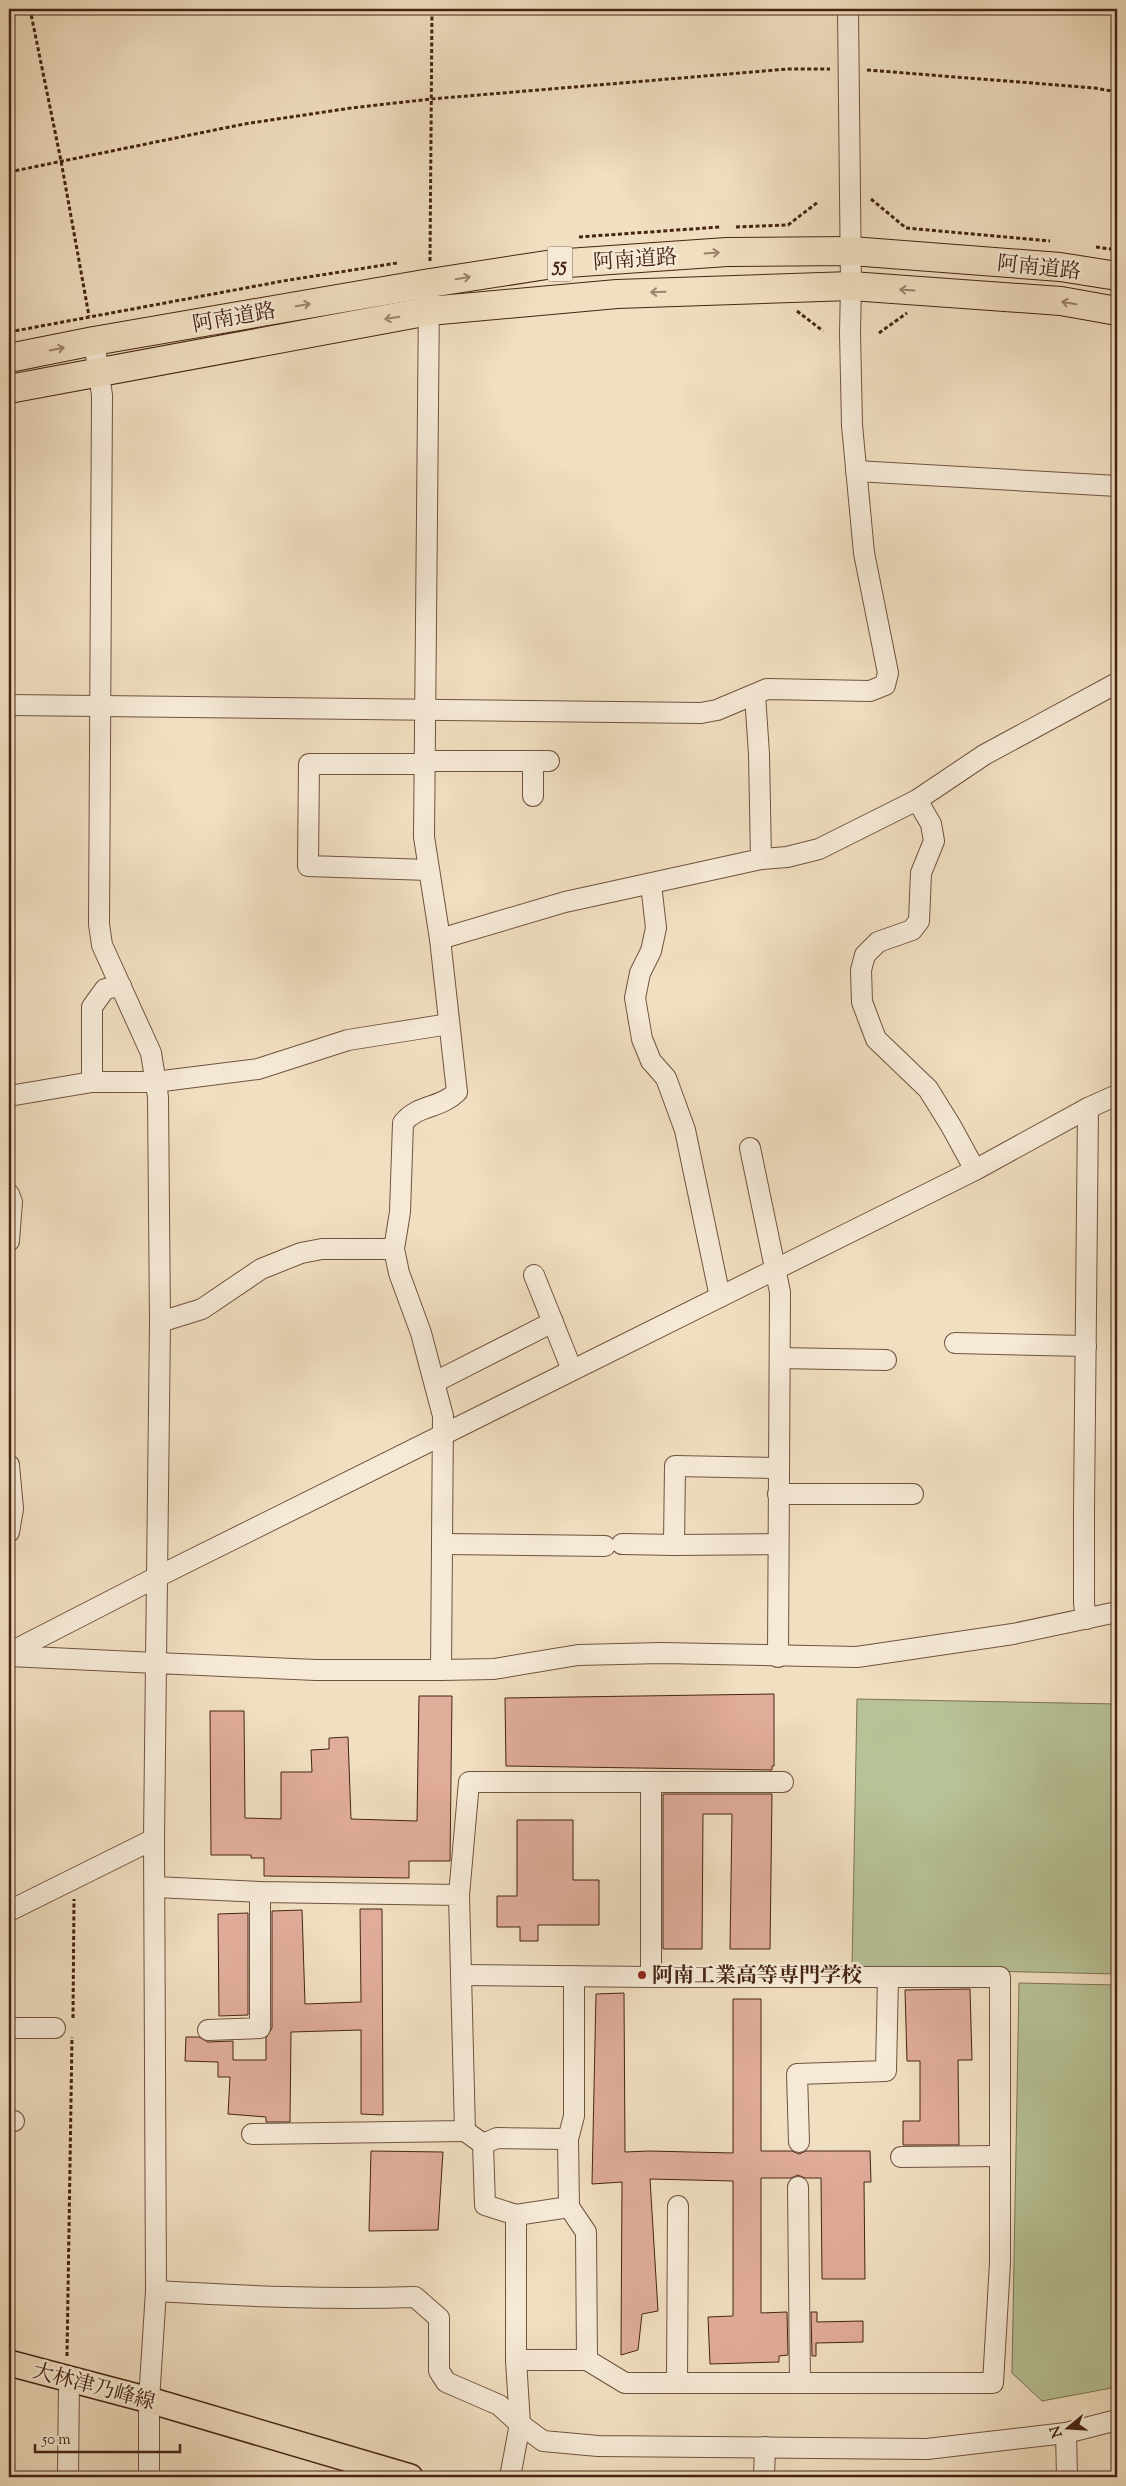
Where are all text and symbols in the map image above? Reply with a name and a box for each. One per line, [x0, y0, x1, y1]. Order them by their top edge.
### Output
street label: 阿南道路 [592, 243, 678, 279]
road number: 55 [548, 246, 572, 282]
one-way arrow [703, 249, 719, 258]
street label: 阿南道路 [995, 250, 1082, 288]
one-way arrow [455, 273, 471, 283]
one-way arrow [900, 285, 916, 294]
one-way arrow [650, 287, 666, 297]
street label: 阿南道路 [190, 297, 278, 341]
one-way arrow [1062, 297, 1078, 307]
one-way arrow [294, 299, 310, 309]
one-way arrow [384, 313, 400, 323]
one-way arrow [48, 343, 64, 353]
place label: 阿南工業高等専門学校 [652, 1962, 862, 1992]
marker: 阿南工業高等専門学校 [636, 1969, 648, 1981]
street label: 大林津乃峰線 [29, 2357, 158, 2419]
north arrow [1044, 2404, 1094, 2454]
scale bar [35, 2421, 180, 2453]
text: N [1046, 2423, 1069, 2440]
text: 50 m [41, 2430, 71, 2451]

